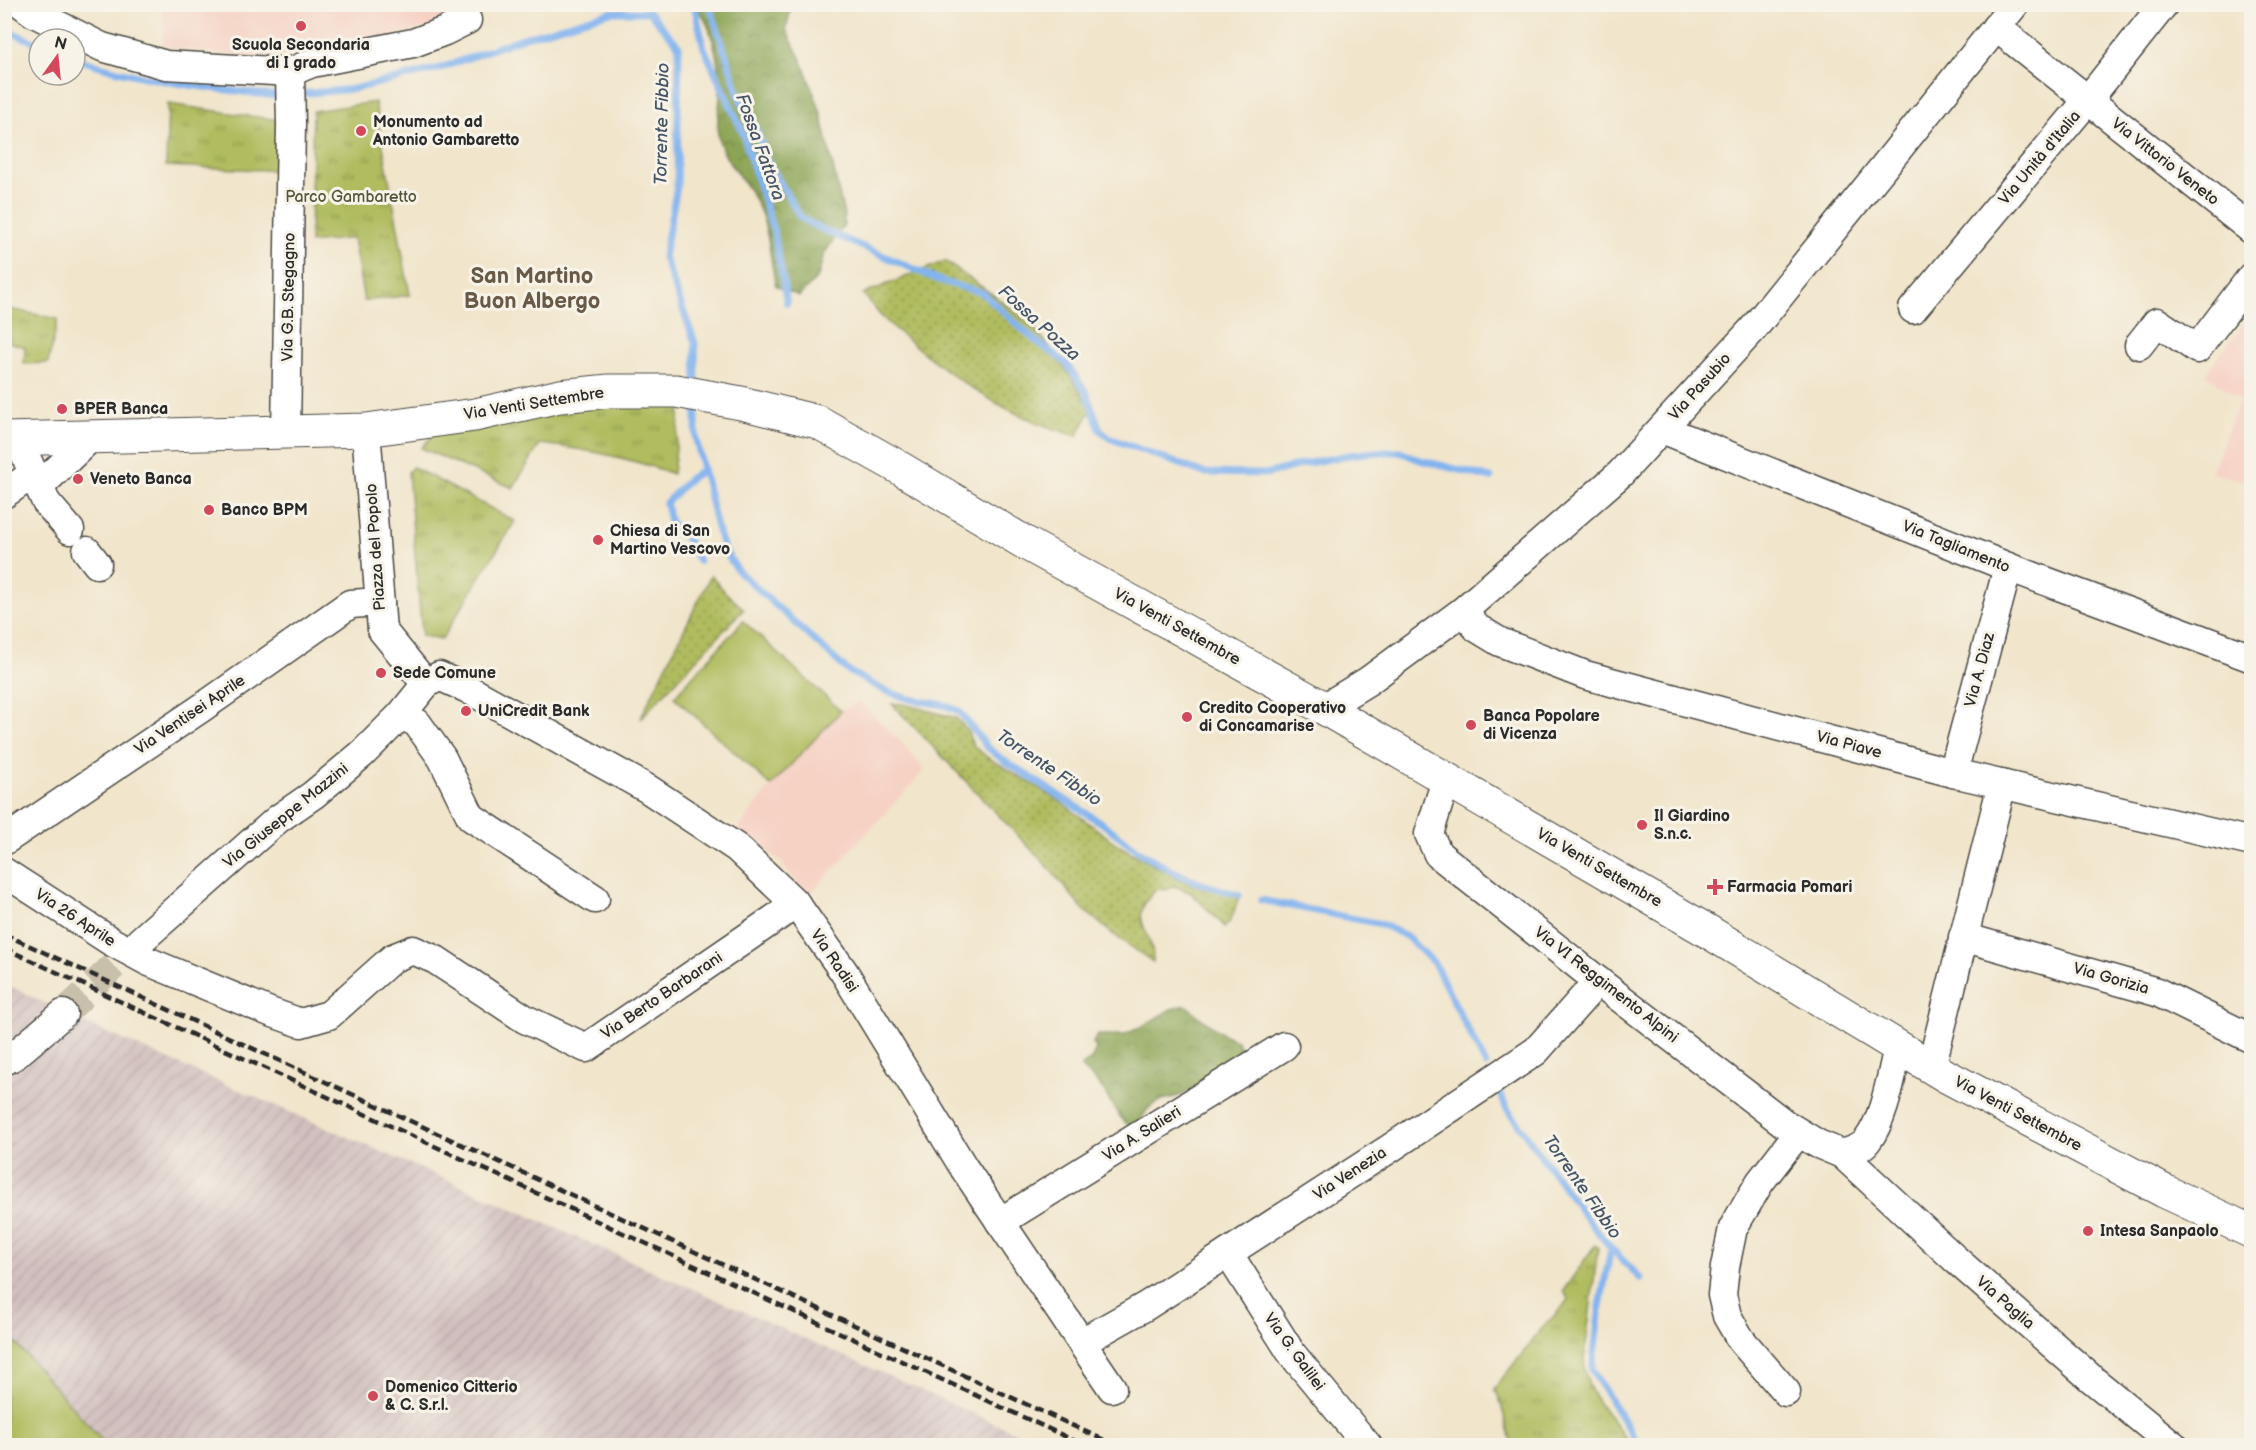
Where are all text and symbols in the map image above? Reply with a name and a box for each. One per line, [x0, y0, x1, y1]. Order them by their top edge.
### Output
marker: Scuola Secondaria di I grado [294, 19, 308, 33]
north arrow [27, 27, 87, 87]
text: N [52, 33, 69, 55]
place label: Scuola Secondaria di I grado [232, 36, 370, 73]
water label: Torrente Fibbio [650, 63, 674, 185]
water label: Fossa Fattora [731, 91, 789, 203]
street label: Via Unità d'Italia [1995, 107, 2085, 209]
place label: Monumento ad Antonio Gambaretto [372, 113, 519, 150]
street label: Via Vittorio Veneto [2107, 114, 2223, 210]
marker: Monumento ad Antonio Gambaretto [354, 124, 368, 138]
park label: Parco Gambaretto [285, 188, 417, 207]
street label: Via G.B. Stegagno [278, 232, 300, 362]
district label: San Martino Buon Albergo [464, 263, 600, 315]
water label: Fossa Pozza [994, 281, 1084, 365]
street label: Via Pasubio [1665, 349, 1735, 425]
street label: Via Venti Settembre [463, 383, 606, 424]
place label: BPER Banca [74, 400, 168, 419]
marker: BPER Banca [55, 402, 69, 416]
place label: Veneto Banca [90, 470, 192, 489]
marker: Veneto Banca [71, 472, 85, 486]
street label: Piazza del Popolo [362, 483, 390, 611]
place label: Banco BPM [221, 501, 308, 520]
marker: Banco BPM [202, 503, 216, 517]
street label: Via Tagliamento [1899, 517, 2013, 577]
place label: Chiesa di San Martino Vescovo [610, 522, 730, 559]
marker: Chiesa di San Martino Vescovo [591, 533, 605, 547]
street label: Via Venti Settembre [1110, 584, 1244, 670]
street label: Via A. Diaz [1961, 630, 1999, 709]
place label: Sede Comune [393, 664, 496, 683]
marker: Sede Comune [374, 666, 388, 680]
street label: Via Ventisei Aprile [131, 671, 249, 759]
place label: Credito Cooperativo di Concamarise [1199, 699, 1346, 736]
place label: UniCredit Bank [478, 702, 590, 721]
marker: UniCredit Bank [459, 704, 473, 718]
place label: Banca Popolare di Vicenza [1483, 707, 1600, 744]
marker: Credito Cooperativo di Concamarise [1180, 710, 1194, 724]
marker: Banca Popolare di Vicenza [1464, 718, 1478, 732]
water label: Torrente Fibbio [992, 725, 1106, 811]
street label: Via Piave [1814, 727, 1884, 763]
street label: Via Giuseppe Mazzini [219, 759, 353, 873]
place label: Il Giardino S.n.c. [1654, 807, 1730, 844]
marker: Il Giardino S.n.c. [1635, 818, 1649, 832]
street label: Via Venti Settembre [1533, 824, 1666, 912]
place label: Farmacia Pomari [1727, 878, 1852, 897]
marker: Farmacia Pomari [1708, 880, 1722, 894]
street label: Via 26 Aprile [31, 885, 119, 951]
street label: Via VI Reggimento Alpini [1530, 923, 1682, 1047]
street label: Via Radisi [806, 926, 862, 996]
street label: Via Berto Barbarani [598, 948, 726, 1044]
street label: Via Gorizia [2071, 959, 2151, 999]
street label: Via Venti Settembre [1951, 1072, 2085, 1156]
street label: Via A. Salieri [1099, 1102, 1185, 1166]
water label: Torrente Fibbio [1538, 1131, 1626, 1243]
street label: Via Venezia [1310, 1143, 1390, 1205]
place label: Intesa Sanpaolo [2100, 1222, 2219, 1241]
marker: Intesa Sanpaolo [2081, 1224, 2095, 1238]
street label: Via Paglia [1972, 1273, 2038, 1333]
street label: Via G. Galilei [1259, 1309, 1329, 1395]
place label: Domenico Citterio & C. S.r.l. [385, 1378, 518, 1415]
marker: Domenico Citterio & C. S.r.l. [366, 1389, 380, 1403]

